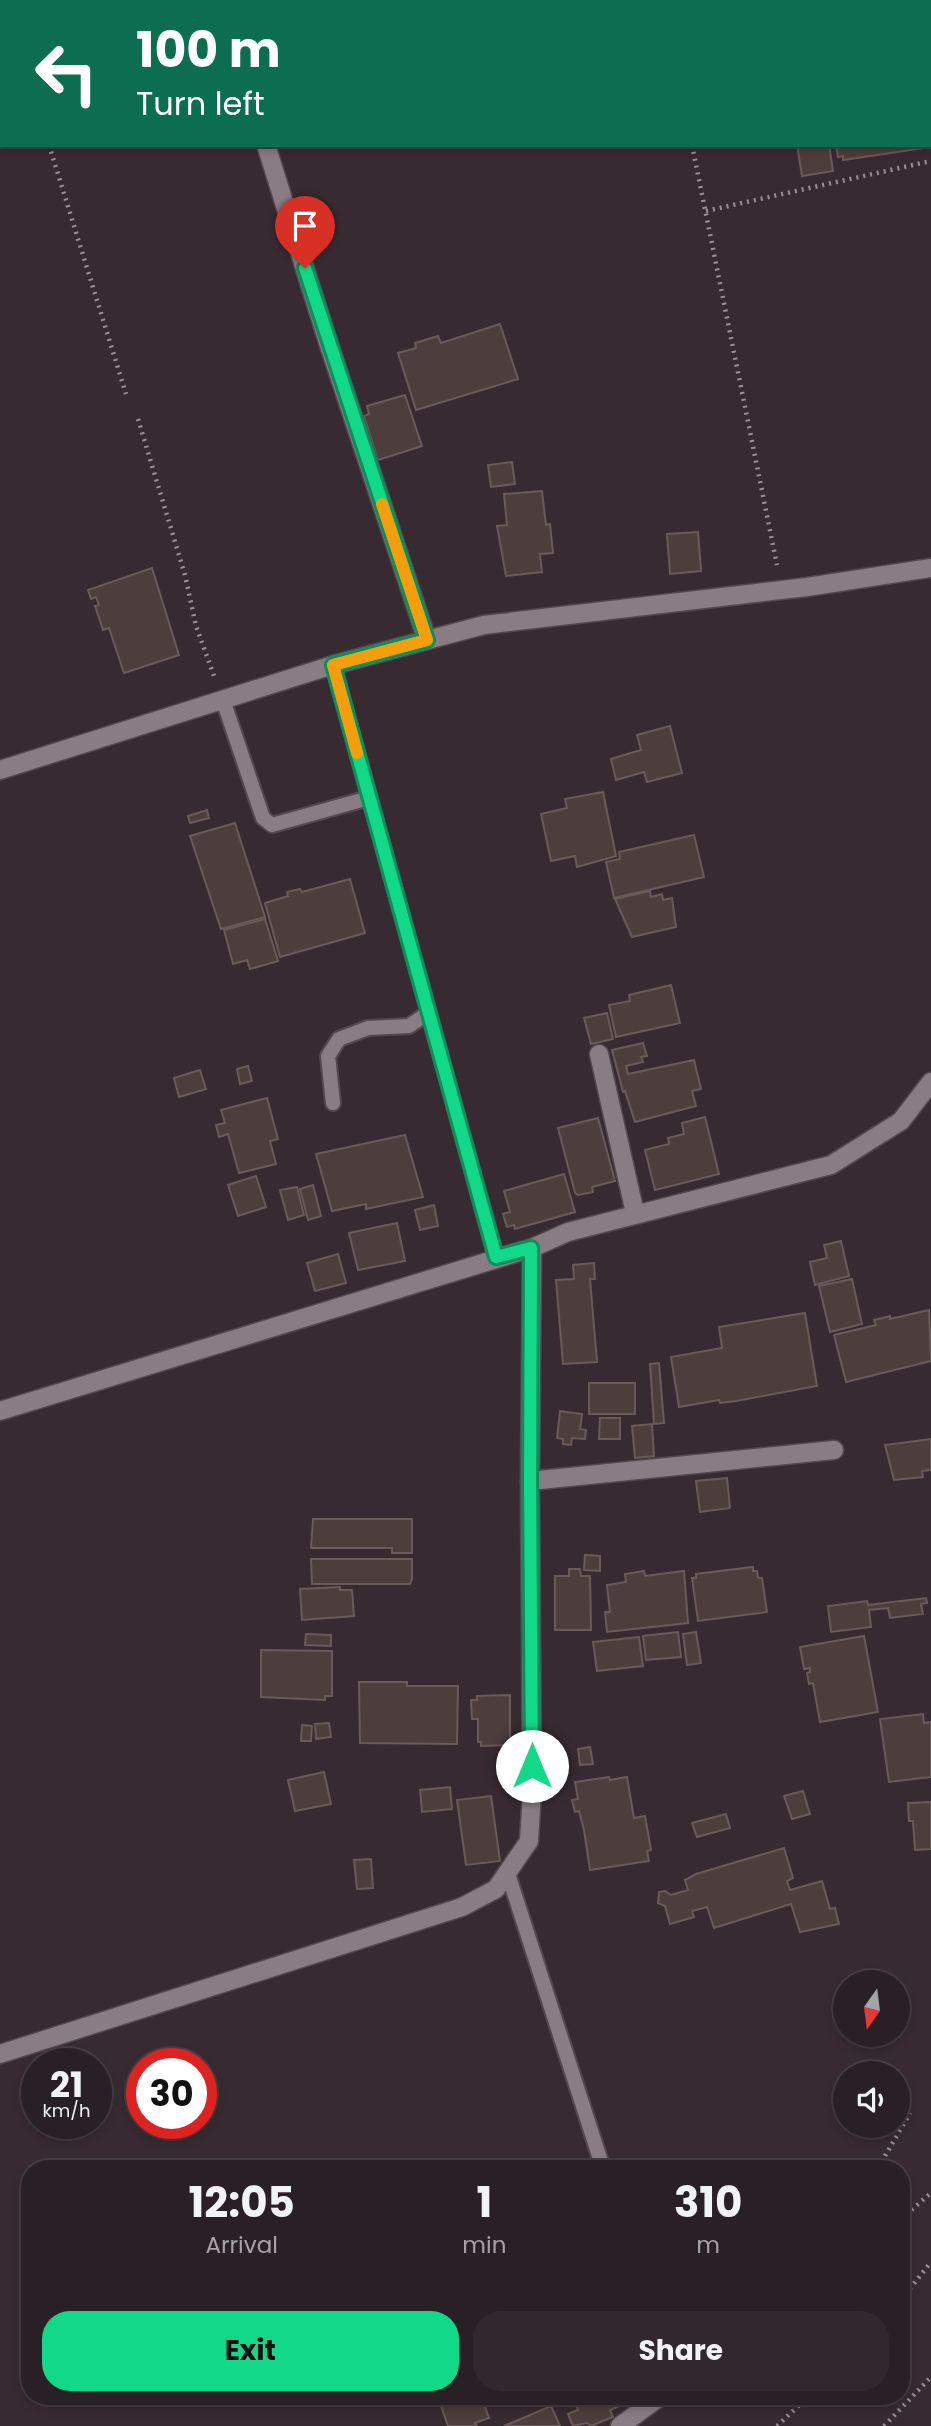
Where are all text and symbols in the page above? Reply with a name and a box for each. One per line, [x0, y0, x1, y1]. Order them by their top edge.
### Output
text: 100 m [136, 16, 281, 84]
icon: left [21, 28, 112, 119]
text: Turn left [136, 81, 265, 126]
pin [275, 196, 335, 268]
icon: arrive [286, 207, 324, 245]
position arrow [495, 1729, 569, 1803]
north arrow [833, 1970, 910, 2048]
map controls [833, 1970, 910, 2138]
speed limit sign: 30 [126, 2048, 217, 2139]
text: 21 [50, 2060, 83, 2109]
button: sound [833, 2061, 910, 2138]
text: km/h [43, 2098, 90, 2123]
text: 12:05 [188, 2173, 295, 2232]
text: 1 [477, 2173, 492, 2232]
text: 310 [674, 2173, 743, 2232]
text: Arrival [205, 2229, 278, 2261]
text: min [462, 2229, 506, 2261]
text: m [696, 2229, 720, 2261]
button: Exit [42, 2311, 459, 2391]
button: Share [473, 2311, 889, 2391]

